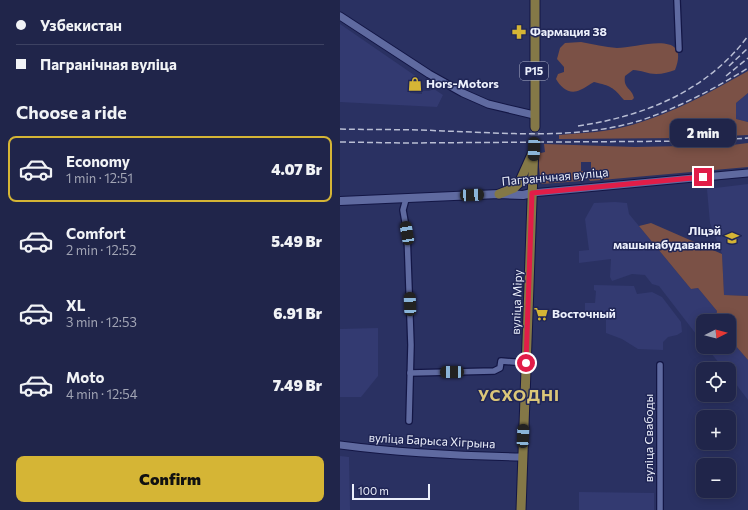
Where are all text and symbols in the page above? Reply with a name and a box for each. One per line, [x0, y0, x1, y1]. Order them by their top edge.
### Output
text: Узбекистан [40, 16, 122, 34]
pharmacy icon: Фармация 38 [511, 24, 527, 40]
place label: Фармация 38 [530, 24, 607, 38]
text: Пагранічная вуліца [40, 55, 177, 73]
road number: Р15 [520, 62, 548, 80]
shop icon: Hors-Motors [407, 76, 423, 92]
place label: Hors-Motors [426, 76, 499, 90]
text: Choose a ride [16, 101, 127, 123]
callout: 2 min [670, 119, 736, 147]
text: 2 min [687, 125, 719, 141]
car [528, 137, 540, 161]
icon: car [18, 151, 54, 187]
text: Economy [66, 152, 130, 170]
text: 4.07 Br [271, 160, 322, 178]
street label: Пагранічная вуліца [501, 164, 609, 188]
route end [694, 168, 712, 186]
text: 1 min · 12:51 [66, 170, 133, 186]
car [460, 188, 484, 202]
car [399, 220, 415, 246]
icon: car [18, 223, 54, 259]
place label: Ліцэй машынабудавання [613, 223, 721, 251]
text: Comfort [66, 224, 126, 242]
school or university icon: Ліцэй машынабудавання [724, 230, 740, 246]
text: 5.49 Br [271, 232, 322, 250]
text: 2 min · 12:52 [66, 242, 136, 258]
street label: вуліца Міру [508, 269, 524, 335]
car [404, 292, 416, 316]
icon: car [18, 295, 54, 331]
text: XL [66, 296, 85, 314]
text: 6.91 Br [273, 304, 322, 322]
supermarket icon: Восточный [533, 306, 549, 322]
place label: Восточный [552, 306, 616, 320]
text: 3 min · 12:53 [66, 314, 137, 330]
north arrow [696, 314, 736, 354]
map controls [696, 314, 736, 498]
route start [517, 354, 535, 372]
button: locate [696, 362, 736, 402]
car [440, 366, 464, 378]
icon: car [18, 367, 54, 403]
text: Moto [66, 368, 105, 386]
text: 7.49 Br [273, 376, 322, 394]
district label: УСХОДНІ [478, 385, 560, 404]
text: 4 min · 12:54 [66, 386, 138, 402]
street label: вуліца Свабоды [641, 394, 655, 482]
button: + [696, 410, 736, 450]
car [516, 424, 530, 448]
street label: вуліца Барыса Хігрына [368, 430, 496, 450]
button: Confirm [16, 456, 324, 502]
button: − [696, 458, 736, 498]
scale bar [352, 482, 430, 501]
text: 100 m [358, 484, 389, 497]

